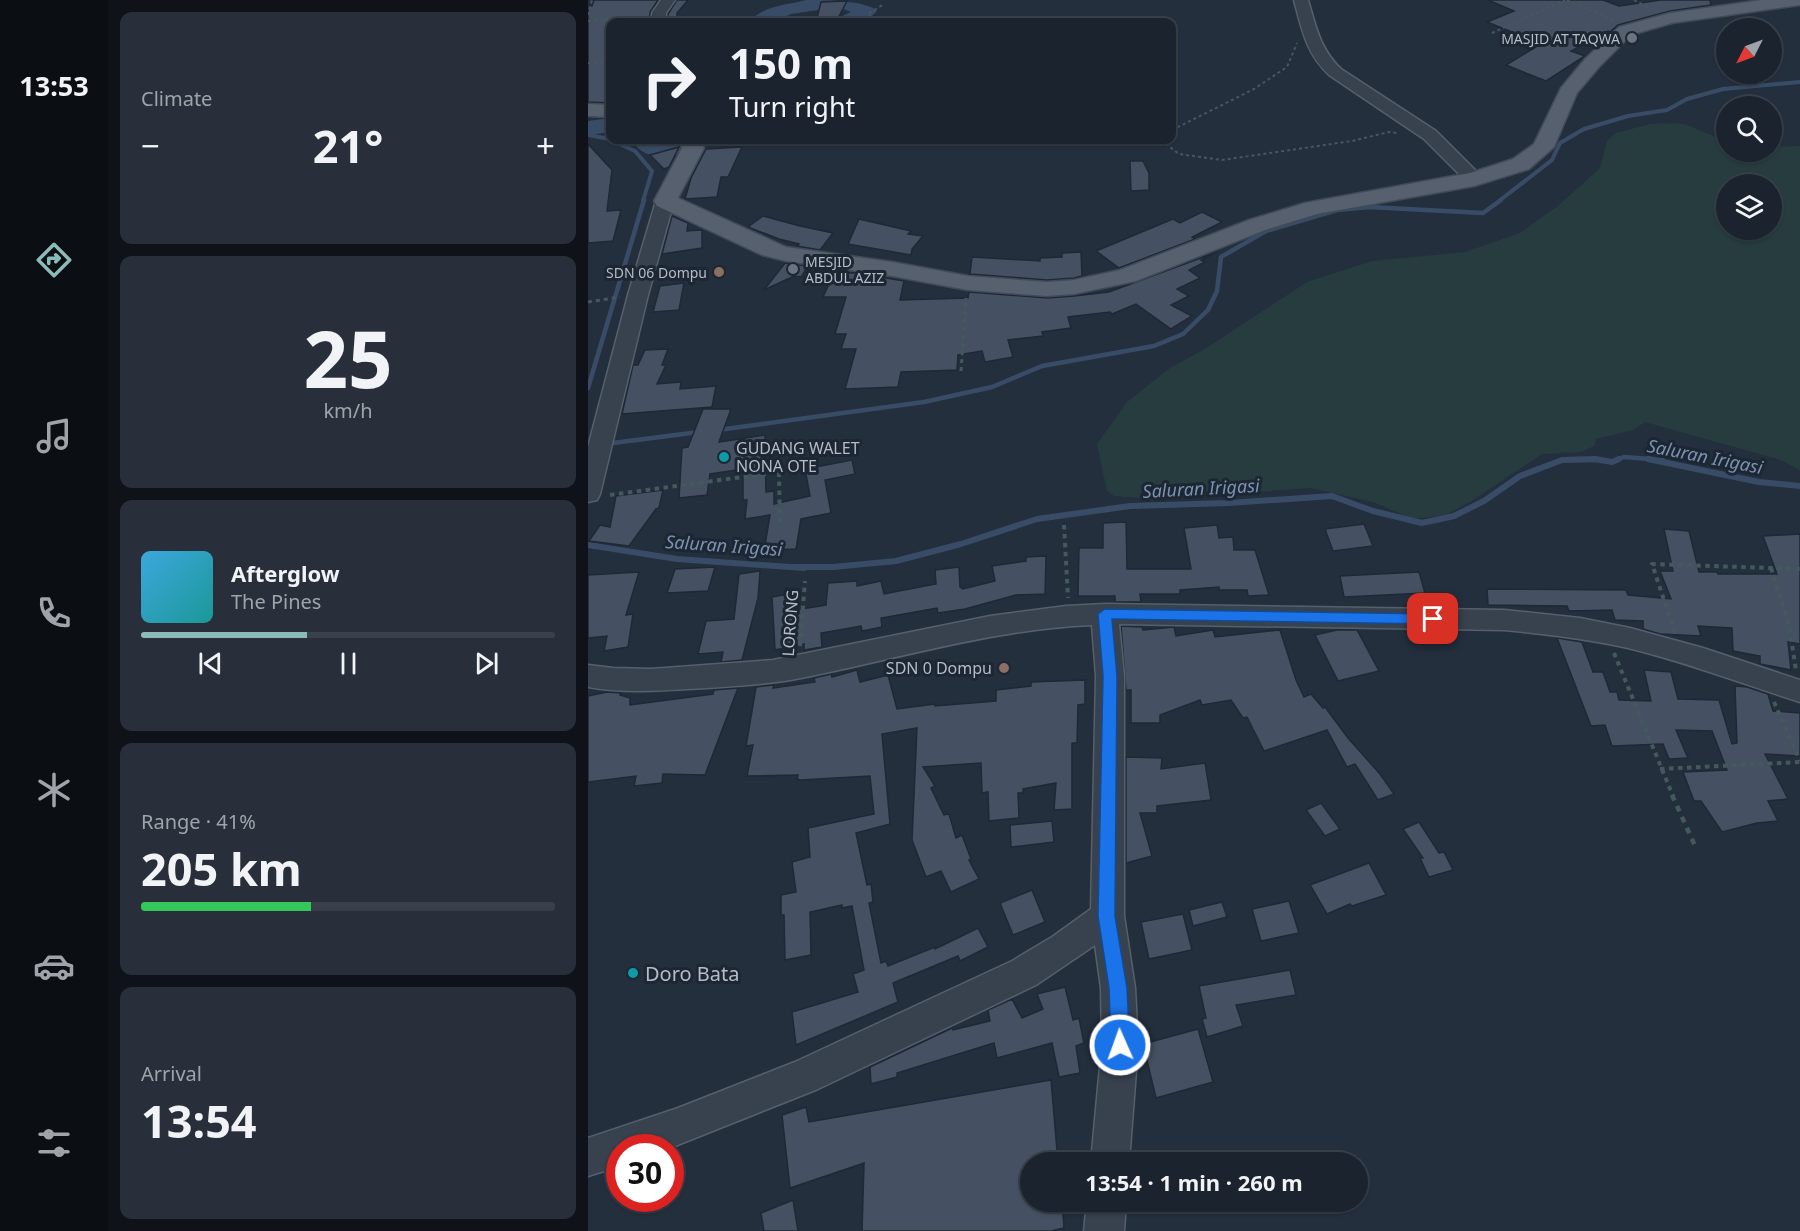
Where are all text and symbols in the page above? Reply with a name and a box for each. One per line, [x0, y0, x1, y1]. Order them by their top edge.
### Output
north arrow [1716, 18, 1782, 84]
map controls [1716, 18, 1782, 240]
place label: MASJID AT TAQWA [1501, 29, 1620, 48]
marker: MASJID AT TAQWA [1625, 31, 1639, 45]
text: 150 m [729, 34, 853, 91]
icon: right [630, 42, 708, 120]
text: 13:53 [19, 67, 89, 104]
text: Climate [141, 85, 212, 112]
text: Turn right [729, 88, 855, 125]
button: search [1716, 96, 1782, 162]
text: 21° [313, 115, 383, 176]
text: − [141, 123, 160, 168]
text: + [536, 123, 555, 168]
button: layers [1716, 174, 1782, 240]
icon: directions [33, 239, 75, 281]
place label: MESJID ABDUL AZIZ [805, 252, 884, 287]
marker: MESJID ABDUL AZIZ [786, 262, 800, 276]
place label: SDN 06 Dompu [606, 263, 707, 282]
marker: SDN 06 Dompu [712, 265, 726, 279]
text: 25 [303, 305, 393, 411]
text: km/h [323, 397, 373, 424]
icon: music [33, 415, 75, 457]
water label: Saluran Irigasi [1645, 433, 1765, 479]
place label: GUDANG WALET NONA OTE [736, 437, 860, 477]
marker: GUDANG WALET NONA OTE [717, 450, 731, 464]
water label: Saluran Irigasi [1142, 473, 1261, 503]
water label: Saluran Irigasi [665, 529, 784, 561]
text: Afterglow [231, 558, 340, 588]
text: The Pines [231, 588, 321, 615]
street label: LORONG [777, 589, 803, 657]
icon: phone [33, 592, 75, 634]
pin [1407, 593, 1458, 644]
icon: arrive [1416, 602, 1449, 635]
icon: previous [194, 647, 227, 680]
icon: pause [332, 647, 365, 680]
icon: next [470, 647, 503, 680]
place label: SDN 0 Dompu [886, 657, 992, 679]
marker: SDN 0 Dompu [997, 661, 1011, 675]
icon: climate [33, 769, 75, 811]
text: Range · 41% [141, 808, 256, 835]
text: 205 km [141, 838, 302, 899]
icon: car [33, 945, 75, 987]
place label: Doro Bata [645, 960, 740, 987]
marker: Doro Bata [626, 966, 640, 980]
position arrow [1088, 1013, 1152, 1077]
text: Arrival [141, 1060, 202, 1087]
text: 13:54 [141, 1090, 257, 1151]
icon: filters [33, 1122, 75, 1164]
speed limit sign: 30 [606, 1134, 684, 1212]
text: 13:54 · 1 min · 260 m [1085, 1167, 1303, 1197]

